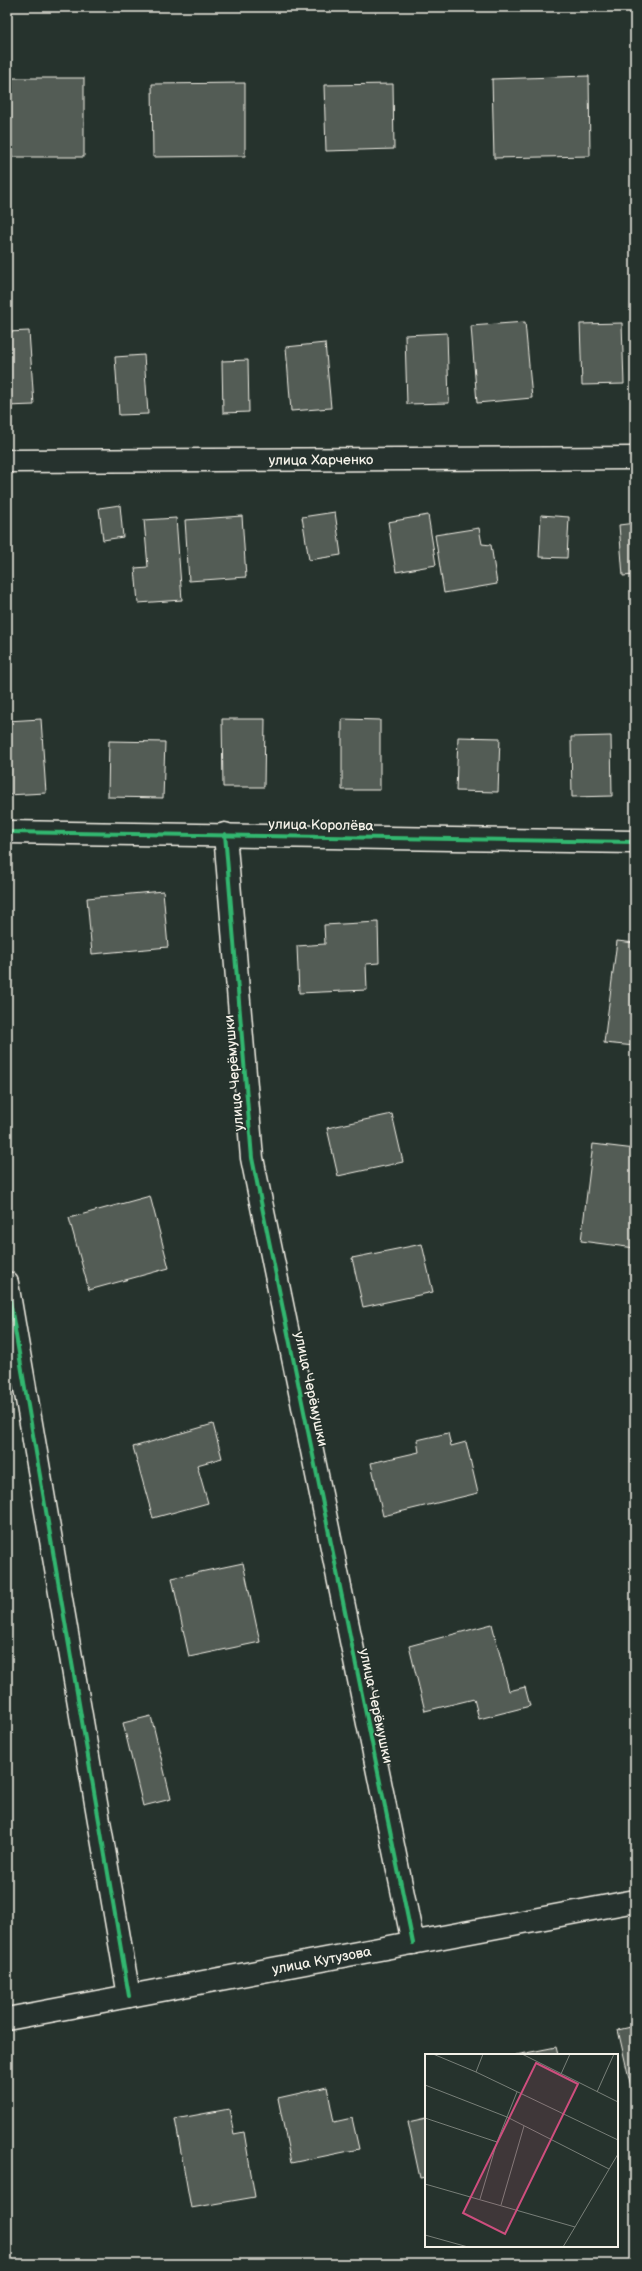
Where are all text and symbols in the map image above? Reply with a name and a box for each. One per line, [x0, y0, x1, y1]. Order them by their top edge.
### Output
street label: улица Харченко [269, 451, 373, 468]
street label: улица Королёва [268, 816, 374, 834]
street label: улица Черёмушки [220, 1014, 248, 1132]
street label: улица Черёмушки [291, 1330, 331, 1448]
street label: улица Черёмушки [356, 1647, 396, 1765]
street label: улица Кутузова [270, 1942, 373, 1978]
inset map [425, 2054, 618, 2247]

